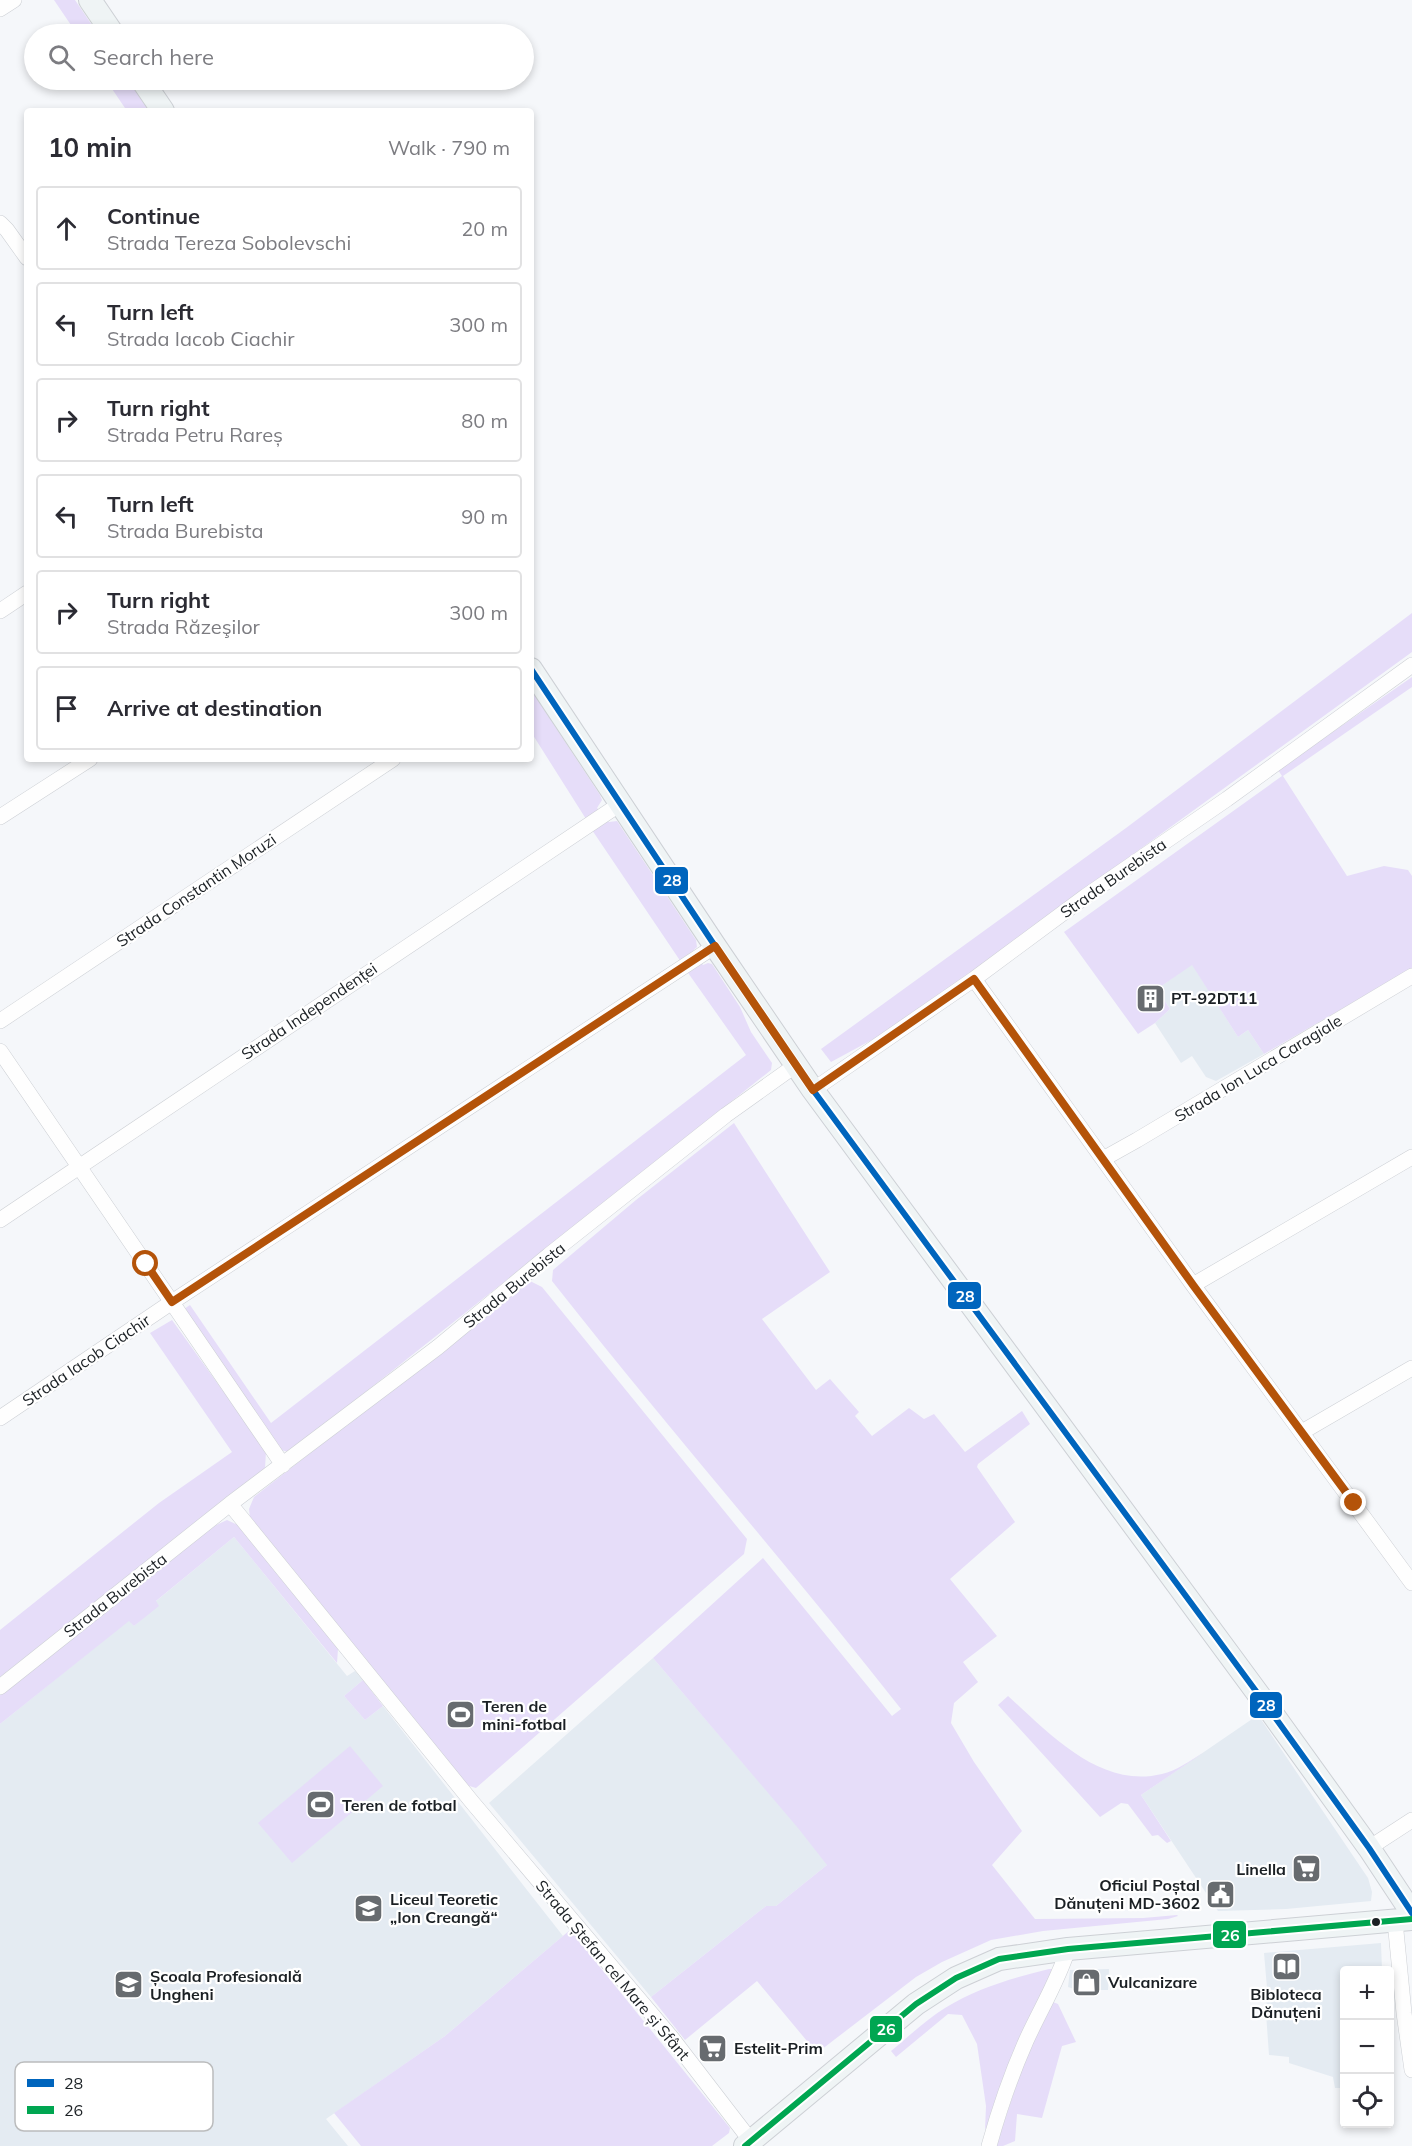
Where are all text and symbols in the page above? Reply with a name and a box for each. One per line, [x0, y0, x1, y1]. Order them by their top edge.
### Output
search box [24, 24, 534, 90]
icon: search [45, 41, 78, 74]
text: Search here [93, 43, 214, 71]
text: 10 min [48, 131, 132, 164]
text: Walk · 790 m [388, 135, 510, 160]
text: Continue [107, 202, 200, 230]
icon: ahead [50, 212, 83, 245]
text: 20 m [461, 216, 508, 241]
text: Strada Tereza Sobolevschi [107, 230, 351, 255]
text: Turn left [107, 298, 194, 326]
icon: left [50, 308, 83, 341]
text: 300 m [449, 312, 508, 337]
text: Strada Iacob Ciachir [107, 326, 294, 351]
text: Turn right [107, 394, 210, 422]
icon: right [50, 404, 83, 437]
text: 80 m [461, 408, 508, 433]
text: Strada Petru Rareș [107, 422, 283, 447]
text: Turn left [107, 490, 194, 518]
icon: left [50, 500, 83, 533]
text: 90 m [461, 504, 508, 529]
text: Strada Burebista [107, 518, 264, 543]
text: Turn right [107, 586, 210, 614]
icon: right [50, 596, 83, 629]
text: 300 m [449, 600, 508, 625]
text: Strada Răzeşilor [107, 614, 260, 639]
icon: arrive [50, 692, 83, 725]
text: Arrive at destination [107, 694, 322, 722]
street label: Strada Constantin Moruzi [112, 829, 280, 951]
street label: Strada Burebista [1056, 834, 1170, 922]
line badge: 28 [654, 866, 689, 895]
text: 28 [662, 870, 682, 890]
street label: Strada Independenței [237, 958, 381, 1064]
building icon: PT-92DT11 [1134, 982, 1166, 1014]
place label: PT-92DT11 [1171, 988, 1257, 1008]
street label: Strada Ion Luca Caragiale [1171, 1010, 1345, 1126]
street label: Strada Burebista [459, 1238, 569, 1332]
route start [132, 1250, 158, 1276]
line badge: 28 [947, 1281, 982, 1310]
text: 28 [955, 1286, 975, 1306]
street label: Strada Iacob Ciachir [18, 1310, 154, 1410]
route end [1340, 1489, 1366, 1515]
street label: Strada Burebista [60, 1549, 170, 1641]
line badge: 28 [1249, 1691, 1283, 1719]
text: 28 [1256, 1695, 1276, 1715]
place label: Teren de mini-fotbal [482, 1696, 567, 1734]
sports icon: Teren de mini-fotbal [445, 1699, 477, 1731]
sports icon: Teren de fotbal [305, 1789, 337, 1821]
place label: Teren de fotbal [342, 1795, 457, 1815]
supermarket icon: Linella [1291, 1853, 1323, 1885]
place label: Linella [1236, 1859, 1286, 1879]
place label: Oficiul Poștal Dănuțeni MD-3602 [1054, 1875, 1200, 1914]
street label: Strada Ștefan cel Mare și Sfânt [532, 1876, 695, 2064]
public building icon: Oficiul Poștal Dănuțeni MD-3602 [1205, 1878, 1237, 1910]
place label: Liceul Teoretic „Ion Creangă“ [390, 1889, 498, 1927]
school or university icon: Liceul Teoretic „Ion Creangă“ [353, 1892, 385, 1924]
unlabelled marker [1370, 1916, 1382, 1928]
line badge: 26 [1212, 1920, 1247, 1949]
text: 26 [1220, 1925, 1240, 1945]
library icon: Bibloteca Dănuțeni [1270, 1950, 1302, 1982]
place label: Școala Profesională Ungheni [150, 1966, 302, 2004]
shop icon: Vulcanizare [1071, 1966, 1103, 1998]
map controls [1340, 1966, 1394, 2128]
button: + [1340, 1966, 1394, 2020]
school or university icon: Școala Profesională Ungheni [113, 1969, 145, 2001]
place label: Vulcanizare [1107, 1972, 1198, 1992]
place label: Bibloteca Dănuțeni [1250, 1984, 1322, 2023]
line badge: 26 [869, 2015, 903, 2043]
text: 26 [876, 2019, 896, 2039]
button: − [1340, 2020, 1394, 2074]
supermarket icon: Estelit-Prim [697, 2032, 729, 2064]
place label: Estelit-Prim [734, 2038, 823, 2058]
legend [15, 2062, 213, 2131]
text: 28 [64, 2073, 83, 2093]
button: locate [1340, 2074, 1394, 2128]
text: 26 [64, 2100, 83, 2120]

